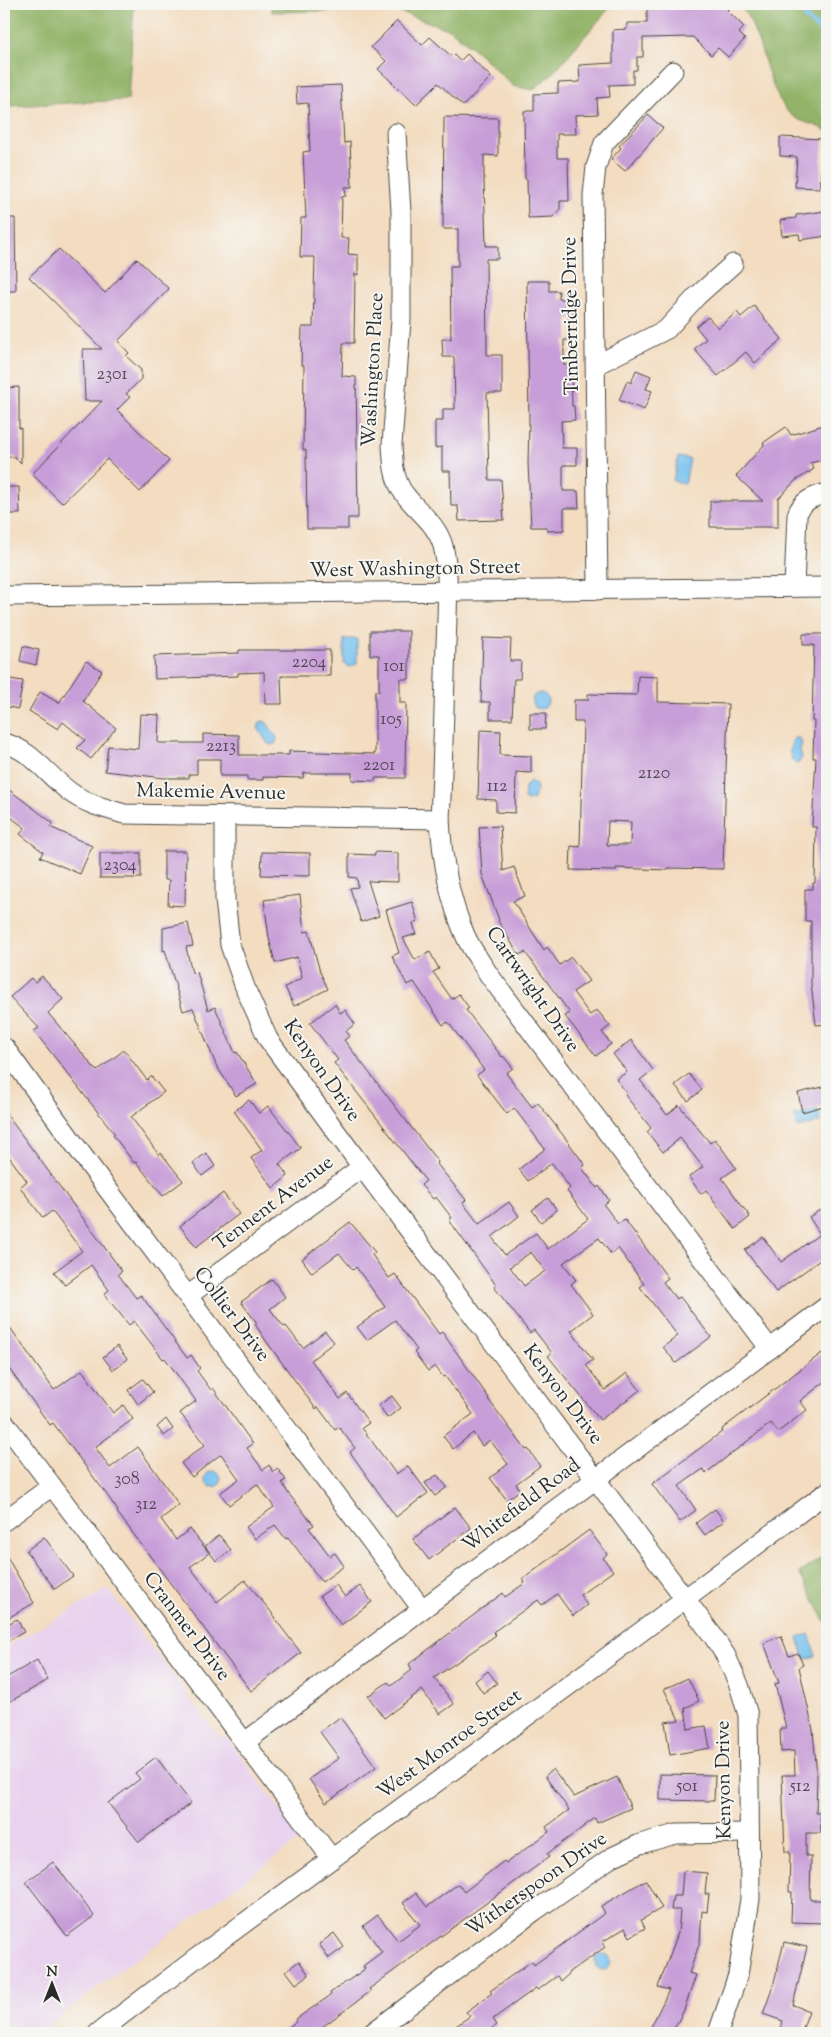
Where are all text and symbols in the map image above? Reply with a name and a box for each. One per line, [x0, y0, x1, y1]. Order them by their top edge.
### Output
street label: Timberridge Drive [556, 237, 588, 395]
street label: Washington Place [355, 292, 393, 448]
house number: 2301 [97, 362, 128, 388]
street label: West Washington Street [309, 554, 521, 586]
house number: 2204 [292, 650, 326, 676]
house number: 101 [383, 654, 405, 680]
house number: 105 [380, 707, 402, 733]
house number: 2213 [206, 734, 236, 760]
house number: 2201 [363, 753, 395, 779]
house number: 2120 [638, 761, 670, 787]
house number: 112 [487, 774, 508, 800]
street label: Makemie Avenue [136, 777, 286, 809]
house number: 2304 [103, 853, 137, 879]
street label: Cartwright Drive [478, 921, 586, 1059]
street label: Kenyon Drive [275, 1014, 367, 1128]
street label: Tennent Avenue [208, 1149, 340, 1259]
street label: Collier Drive [186, 1261, 276, 1369]
street label: Kenyon Drive [515, 1339, 609, 1451]
street label: Whitefield Road [457, 1452, 587, 1560]
house number: 308 [114, 1467, 140, 1493]
house number: 312 [135, 1492, 157, 1518]
street label: Cranmer Drive [135, 1566, 237, 1688]
street label: West Monroe Street [372, 1682, 529, 1808]
street label: Kenyon Drive [709, 1720, 741, 1840]
house number: 501 [675, 1774, 698, 1800]
house number: 512 [789, 1774, 811, 1800]
street label: Witherspoon Drive [460, 1825, 614, 1945]
north arrow [28, 1960, 78, 2010]
text: N [46, 1963, 58, 1983]

